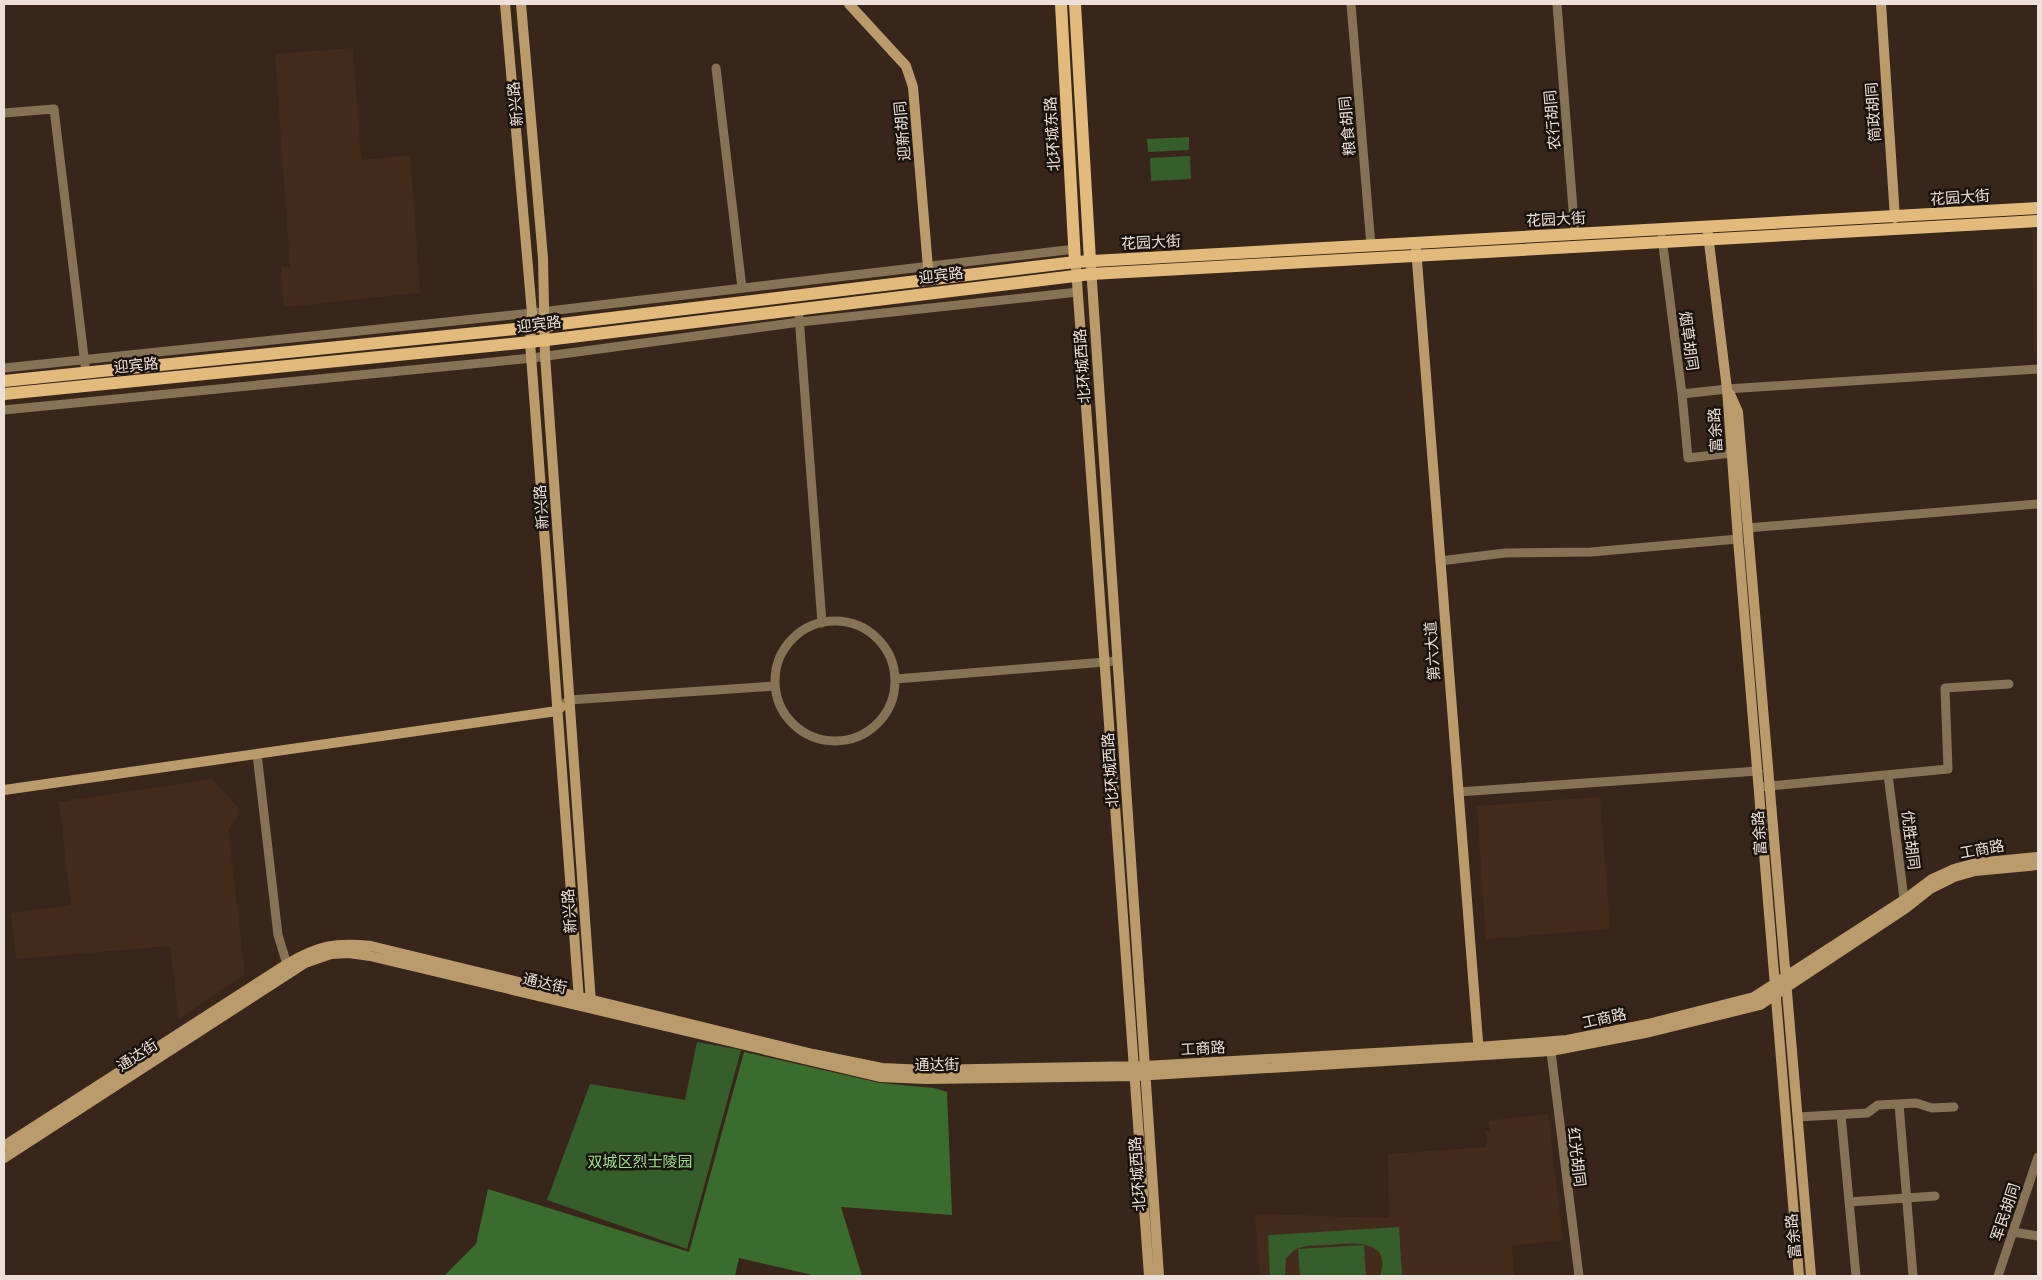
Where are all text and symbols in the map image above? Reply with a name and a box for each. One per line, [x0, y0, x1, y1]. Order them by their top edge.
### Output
street label: 新兴路 [505, 81, 525, 127]
street label: 简政胡同 [1862, 81, 1884, 143]
street label: 农行胡同 [1541, 89, 1563, 151]
street label: 粮食胡同 [1336, 95, 1358, 157]
street label: 北环城东路 [1042, 96, 1062, 172]
street label: 迎新胡同 [891, 100, 913, 162]
street label: 花园大街 [1929, 186, 1991, 208]
street label: 花园大街 [1526, 209, 1586, 229]
street label: 花园大街 [1121, 232, 1181, 252]
street label: 迎宾路 [918, 264, 964, 286]
street label: 烟草胡同 [1676, 310, 1702, 372]
street label: 迎宾路 [516, 313, 562, 335]
street label: 北环城西路 [1071, 328, 1093, 404]
street label: 迎宾路 [113, 354, 159, 376]
street label: 富余路 [1705, 407, 1725, 453]
street label: 新兴路 [531, 484, 551, 530]
street label: 第六大道 [1421, 620, 1443, 682]
street label: 北环城西路 [1099, 732, 1121, 808]
street label: 优胜胡同 [1899, 809, 1923, 871]
street label: 富余路 [1749, 810, 1769, 856]
street label: 工商路 [1958, 837, 2006, 861]
street label: 新兴路 [559, 888, 579, 934]
street label: 通达街 [521, 970, 569, 996]
street label: 工商路 [1580, 1005, 1628, 1031]
street label: 通达街 [113, 1036, 161, 1074]
street label: 工商路 [1180, 1038, 1226, 1058]
street label: 通达街 [914, 1056, 960, 1073]
street label: 红光胡同 [1565, 1126, 1589, 1188]
street label: 北环城西路 [1126, 1136, 1148, 1212]
park label: 双城区烈士陵园 [587, 1153, 693, 1170]
street label: 军民胡同 [1987, 1181, 2023, 1243]
street label: 富余路 [1783, 1213, 1803, 1259]

